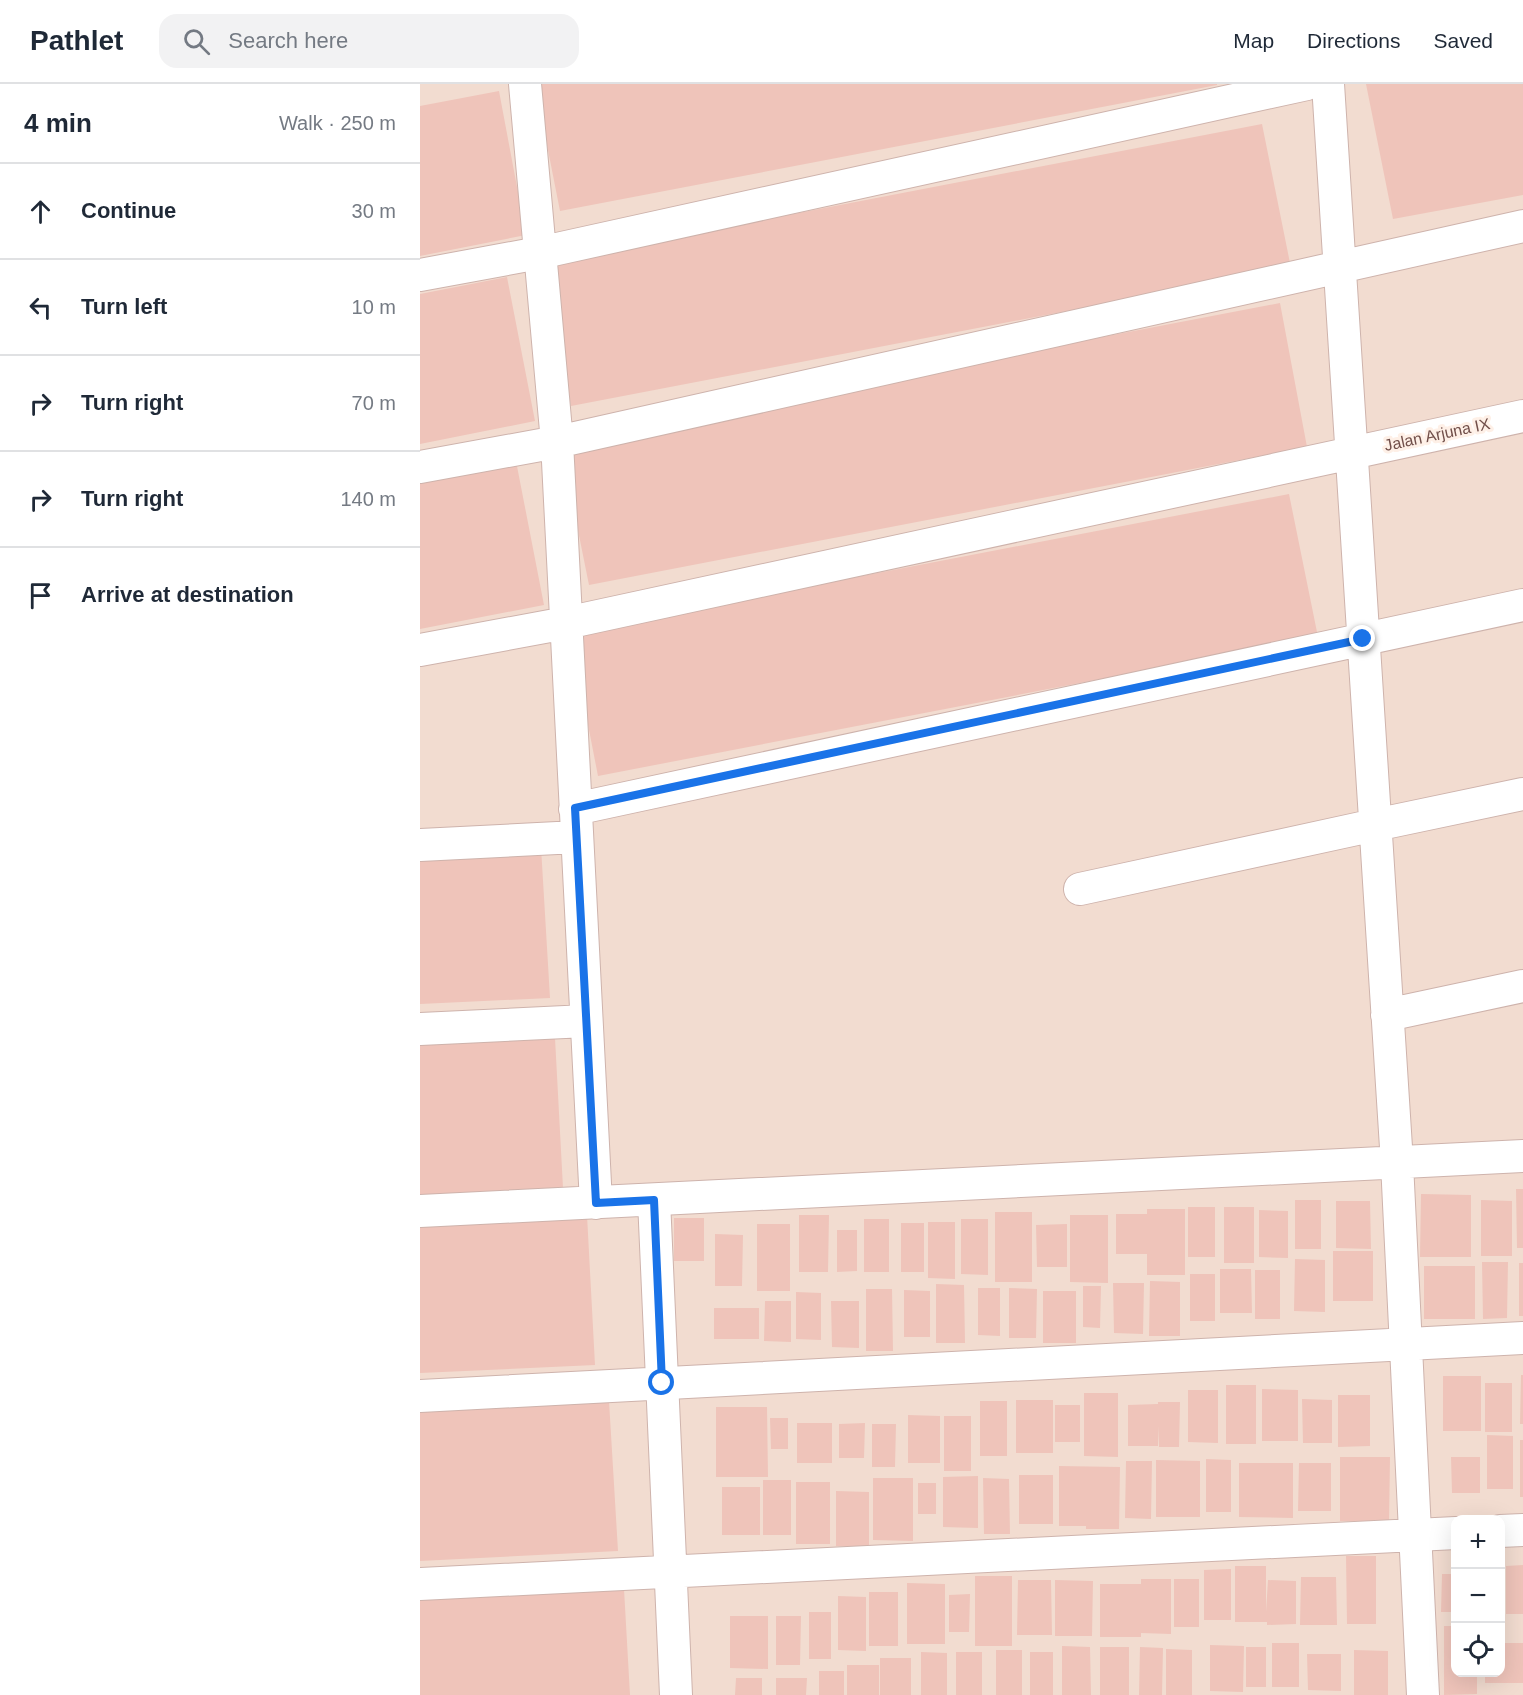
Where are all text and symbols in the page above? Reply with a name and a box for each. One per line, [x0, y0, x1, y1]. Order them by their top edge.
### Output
search box [159, 14, 579, 68]
text: Pathlet [30, 25, 123, 56]
icon: search [180, 25, 213, 58]
text: Search here [228, 28, 348, 53]
text: Map [1233, 29, 1274, 52]
text: Directions [1307, 29, 1400, 52]
text: Saved [1433, 29, 1493, 52]
text: 4 min [24, 108, 92, 138]
text: Walk · 250 m [279, 112, 396, 134]
icon: ahead [24, 195, 57, 228]
text: Continue [81, 198, 176, 223]
text: 30 m [352, 200, 396, 222]
icon: left [24, 291, 57, 324]
text: Turn left [81, 294, 167, 319]
text: 10 m [352, 296, 396, 318]
icon: right [24, 387, 57, 420]
text: Turn right [81, 390, 183, 415]
text: 70 m [352, 392, 396, 414]
street label: Jalan Arjuna IX [1383, 415, 1492, 454]
icon: right [24, 483, 57, 516]
text: Turn right [81, 486, 183, 511]
text: 140 m [340, 488, 396, 510]
icon: arrive [24, 579, 57, 612]
text: Arrive at destination [81, 582, 294, 607]
route end [1349, 625, 1375, 651]
route start [648, 1369, 674, 1395]
map controls [1451, 1515, 1505, 1677]
button: + [1451, 1515, 1505, 1569]
button: − [1451, 1569, 1505, 1623]
button: locate [1451, 1623, 1505, 1677]

